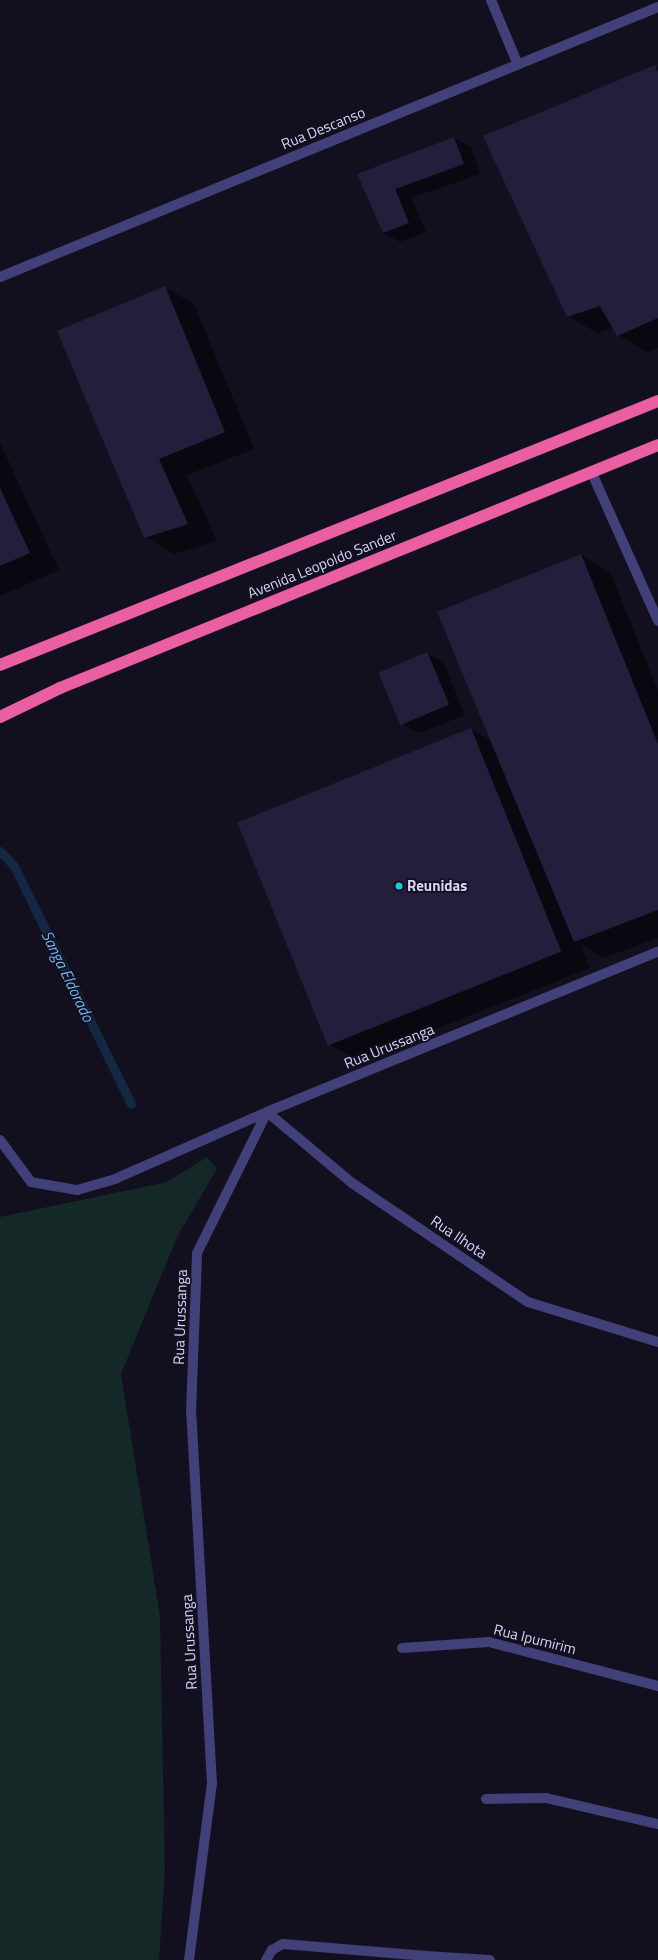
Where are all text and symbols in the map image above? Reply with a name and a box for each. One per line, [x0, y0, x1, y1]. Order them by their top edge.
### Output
street label: Rua Descanso [278, 103, 368, 153]
street label: Avenida Leopoldo Sander [245, 526, 399, 602]
place label: Reunidas [407, 877, 467, 895]
marker: Reunidas [394, 881, 404, 891]
water label: Sanga Eldorado [38, 927, 98, 1025]
street label: Rua Urussanga [341, 1020, 437, 1072]
street label: Rua Ilhota [428, 1212, 490, 1262]
street label: Rua Urussanga [169, 1269, 191, 1365]
street label: Rua Urussanga [178, 1594, 200, 1690]
street label: Rua Ipumirim [492, 1620, 578, 1658]

